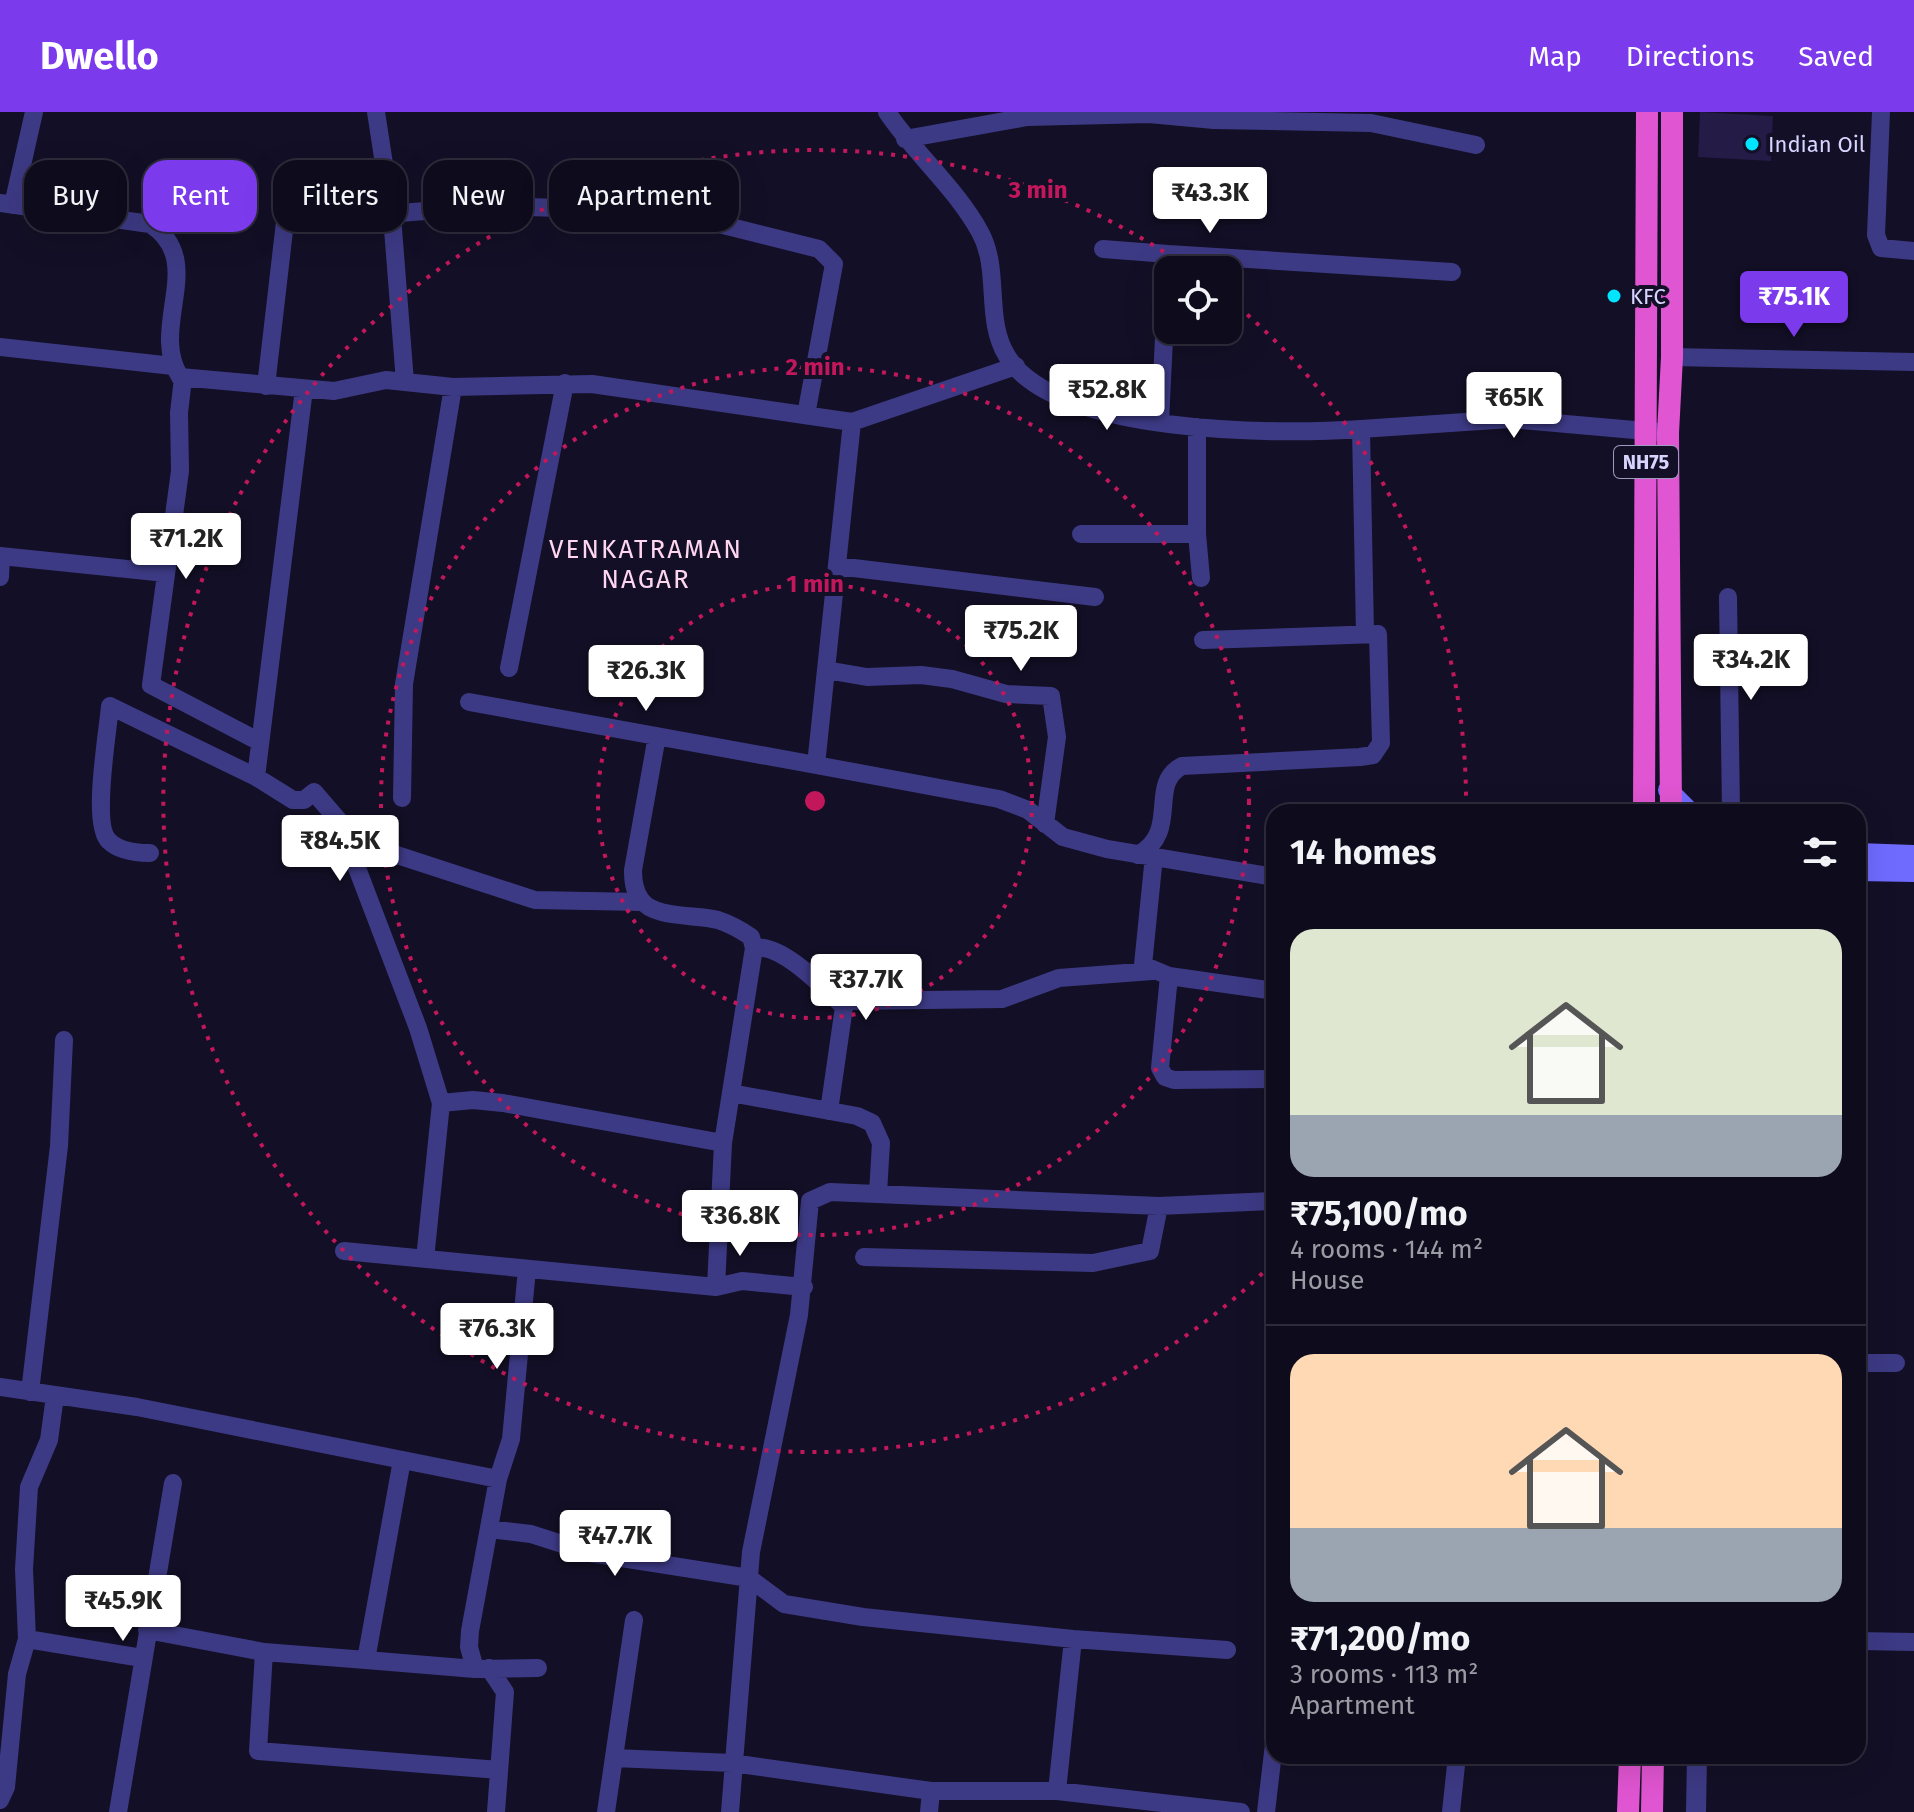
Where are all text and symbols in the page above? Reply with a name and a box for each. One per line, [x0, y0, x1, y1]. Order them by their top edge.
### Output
text: Dwello [40, 33, 159, 79]
text: Map [1528, 40, 1582, 73]
text: Directions [1626, 40, 1754, 73]
text: Saved [1798, 40, 1874, 73]
place label: Indian Oil [1768, 131, 1865, 158]
marker: Indian Oil [1743, 135, 1761, 153]
chip: Buy [24, 160, 127, 232]
chip: Rent [143, 160, 257, 232]
chip: Filters [273, 160, 407, 232]
chip: New [423, 160, 533, 232]
chip: Apartment [549, 160, 739, 232]
pin: ₹43.3K [1145, 167, 1275, 235]
text: 3 min [1007, 176, 1068, 204]
text: ₹43.3K [1171, 177, 1249, 208]
map controls [1154, 256, 1242, 344]
button: locate [1154, 256, 1242, 344]
pin: ₹75.1K [1729, 271, 1859, 339]
text: ₹75.1K [1758, 281, 1830, 312]
place label: KFC [1630, 283, 1666, 310]
marker: KFC [1605, 287, 1623, 305]
text: 2 min [786, 353, 845, 381]
pin: ₹52.8K [1042, 364, 1172, 432]
pin: ₹65K [1467, 372, 1561, 440]
text: ₹52.8K [1068, 374, 1146, 405]
text: ₹65K [1484, 382, 1544, 413]
road number: NH75 [1614, 446, 1678, 478]
pin: ₹71.2K [121, 513, 251, 581]
text: ₹71.2K [149, 523, 223, 554]
district label: VENKATRAMAN NAGAR [549, 534, 743, 595]
text: 1 min [786, 570, 844, 598]
pin: ₹75.2K [956, 605, 1086, 673]
text: ₹75.2K [983, 615, 1059, 646]
pin: ₹34.2K [1686, 634, 1816, 702]
text: ₹34.2K [1712, 644, 1790, 675]
pin: ₹26.3K [581, 645, 711, 713]
text: ₹26.3K [607, 655, 685, 686]
centre of rings [801, 787, 829, 815]
pin: ₹84.5K [275, 815, 405, 883]
text: ₹84.5K [300, 825, 380, 856]
icon: filters [1798, 830, 1842, 874]
text: 14 homes [1290, 832, 1436, 873]
pin: ₹37.7K [801, 954, 931, 1022]
text: ₹37.7K [829, 964, 903, 995]
icon: home [1494, 981, 1638, 1125]
pin: ₹36.8K [675, 1190, 805, 1258]
text: ₹75,100/mo [1290, 1193, 1468, 1234]
text: ₹36.8K [700, 1200, 780, 1231]
text: 4 rooms · 144 m² [1290, 1234, 1483, 1265]
text: House [1290, 1265, 1364, 1296]
pin: ₹76.3K [432, 1303, 562, 1371]
text: ₹76.3K [458, 1313, 536, 1344]
icon: home [1494, 1406, 1638, 1550]
pin: ₹47.7K [550, 1510, 680, 1578]
text: ₹47.7K [578, 1520, 652, 1551]
pin: ₹45.9K [58, 1575, 188, 1643]
text: ₹45.9K [84, 1585, 162, 1616]
text: ₹71,200/mo [1290, 1618, 1470, 1659]
text: 3 rooms · 113 m² [1290, 1659, 1479, 1690]
text: Apartment [1290, 1690, 1415, 1721]

